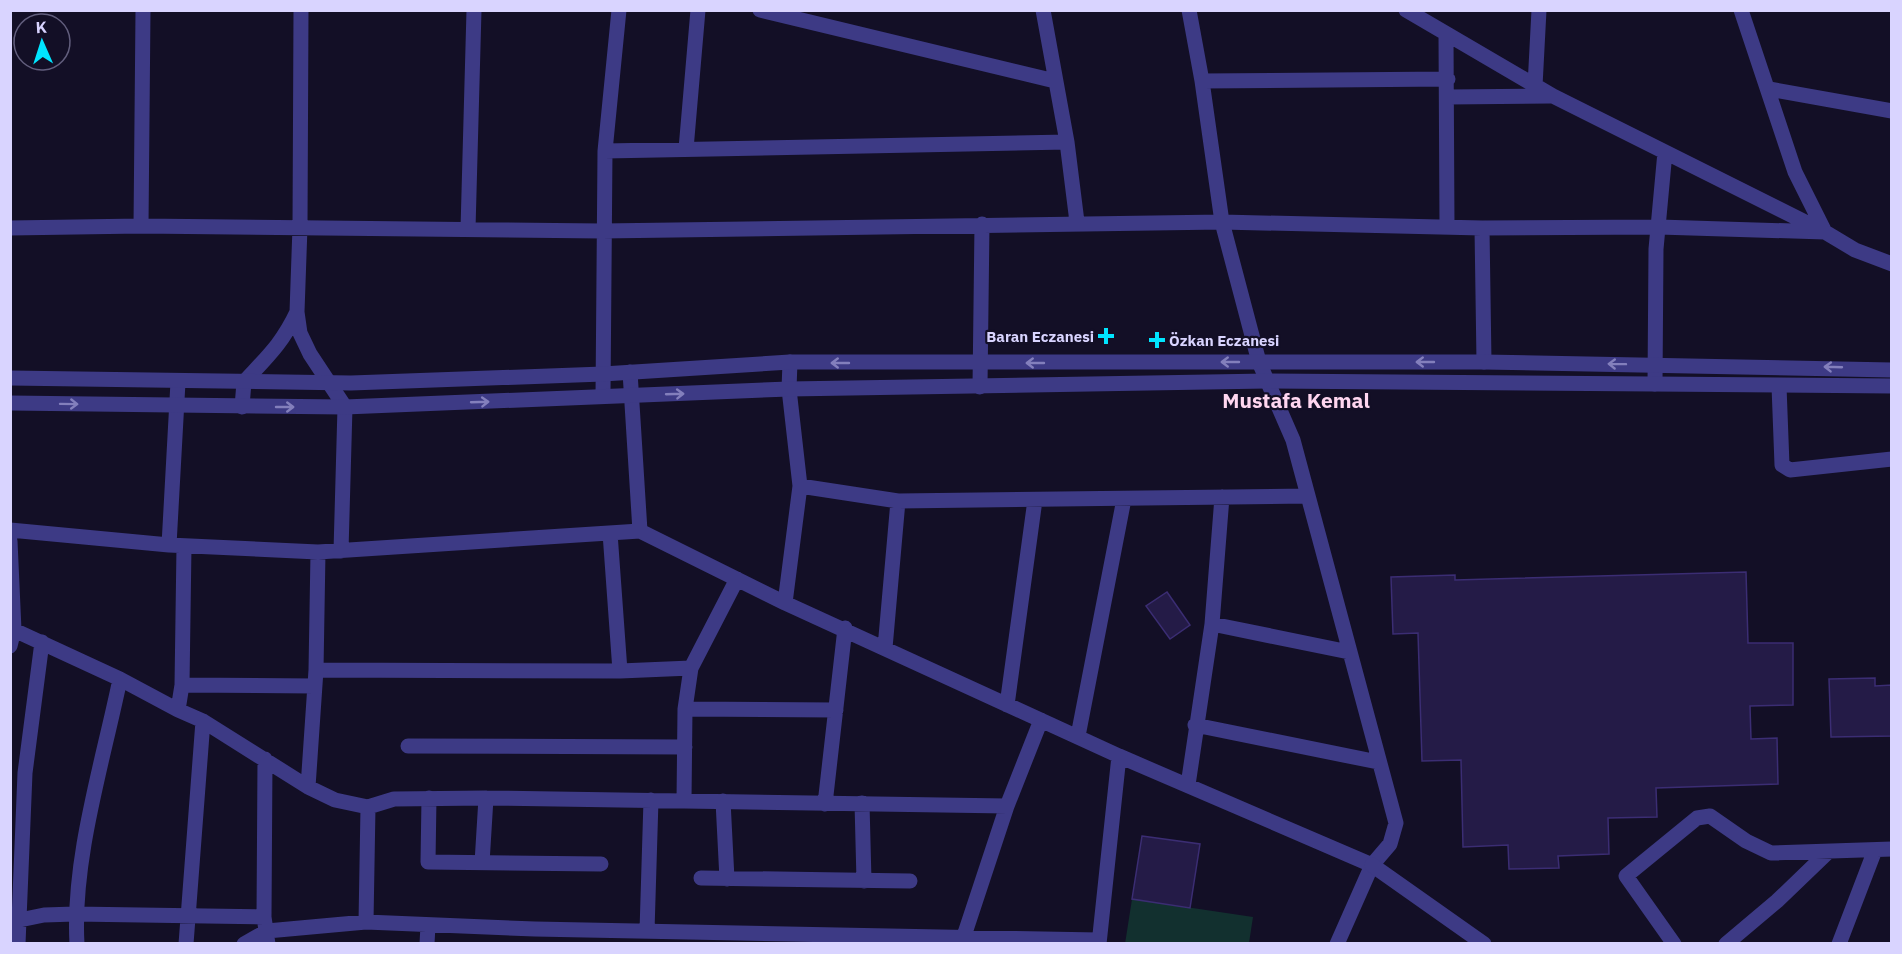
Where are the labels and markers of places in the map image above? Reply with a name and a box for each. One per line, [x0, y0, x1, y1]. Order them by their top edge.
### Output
place label: Baran Eczanesi [986, 327, 1094, 346]
marker: Baran Eczanesi [1099, 329, 1113, 343]
place label: Özkan Eczanesi [1169, 331, 1279, 350]
marker: Özkan Eczanesi [1150, 333, 1164, 347]

